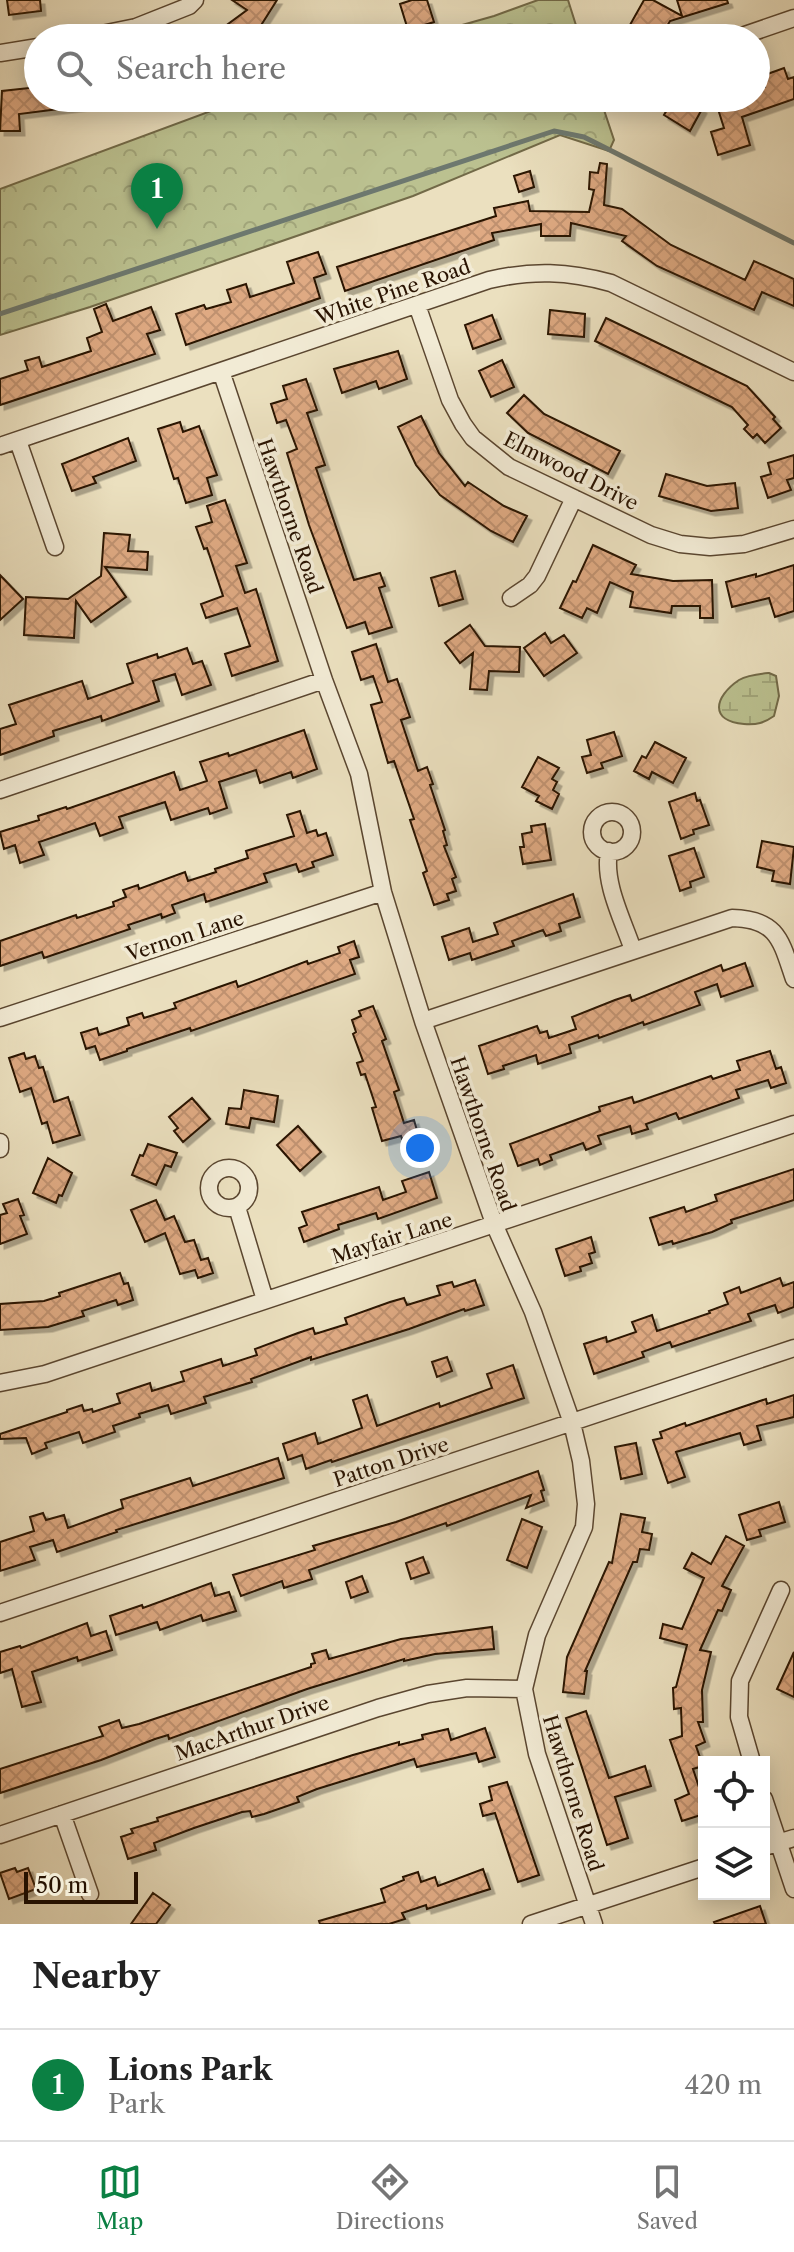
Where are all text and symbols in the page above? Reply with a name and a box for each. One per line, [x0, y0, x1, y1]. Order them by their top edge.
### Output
search box [24, 24, 770, 112]
icon: search [52, 46, 96, 90]
text: Search here [116, 50, 286, 87]
pin: 1 [131, 163, 183, 229]
street label: White Pine Road [311, 254, 474, 330]
street label: Elmwood Drive [500, 427, 642, 515]
street label: Hawthorne Road [252, 435, 328, 597]
street label: Vernon Lane [122, 906, 247, 967]
street label: Hawthorne Road [445, 1053, 521, 1215]
your location [400, 1128, 440, 1168]
street label: Mayfair Lane [329, 1207, 455, 1269]
street label: Patton Drive [330, 1432, 452, 1492]
street label: MacArthur Drive [172, 1690, 332, 1766]
street label: Hawthorne Road [538, 1712, 608, 1874]
map controls [698, 1756, 770, 1900]
button: locate [698, 1756, 770, 1828]
button: layers [698, 1828, 770, 1900]
scale bar [24, 1868, 138, 1904]
text: 50 m [36, 1872, 88, 1899]
text: Nearby [32, 1955, 160, 1997]
text: Lions Park [108, 2051, 272, 2088]
text: 1 [52, 2069, 64, 2101]
text: 420 m [684, 2069, 762, 2101]
text: Park [108, 2088, 165, 2120]
tab: Map [96, 2160, 143, 2235]
tab: Directions [336, 2160, 444, 2235]
tab: Saved [637, 2160, 698, 2235]

